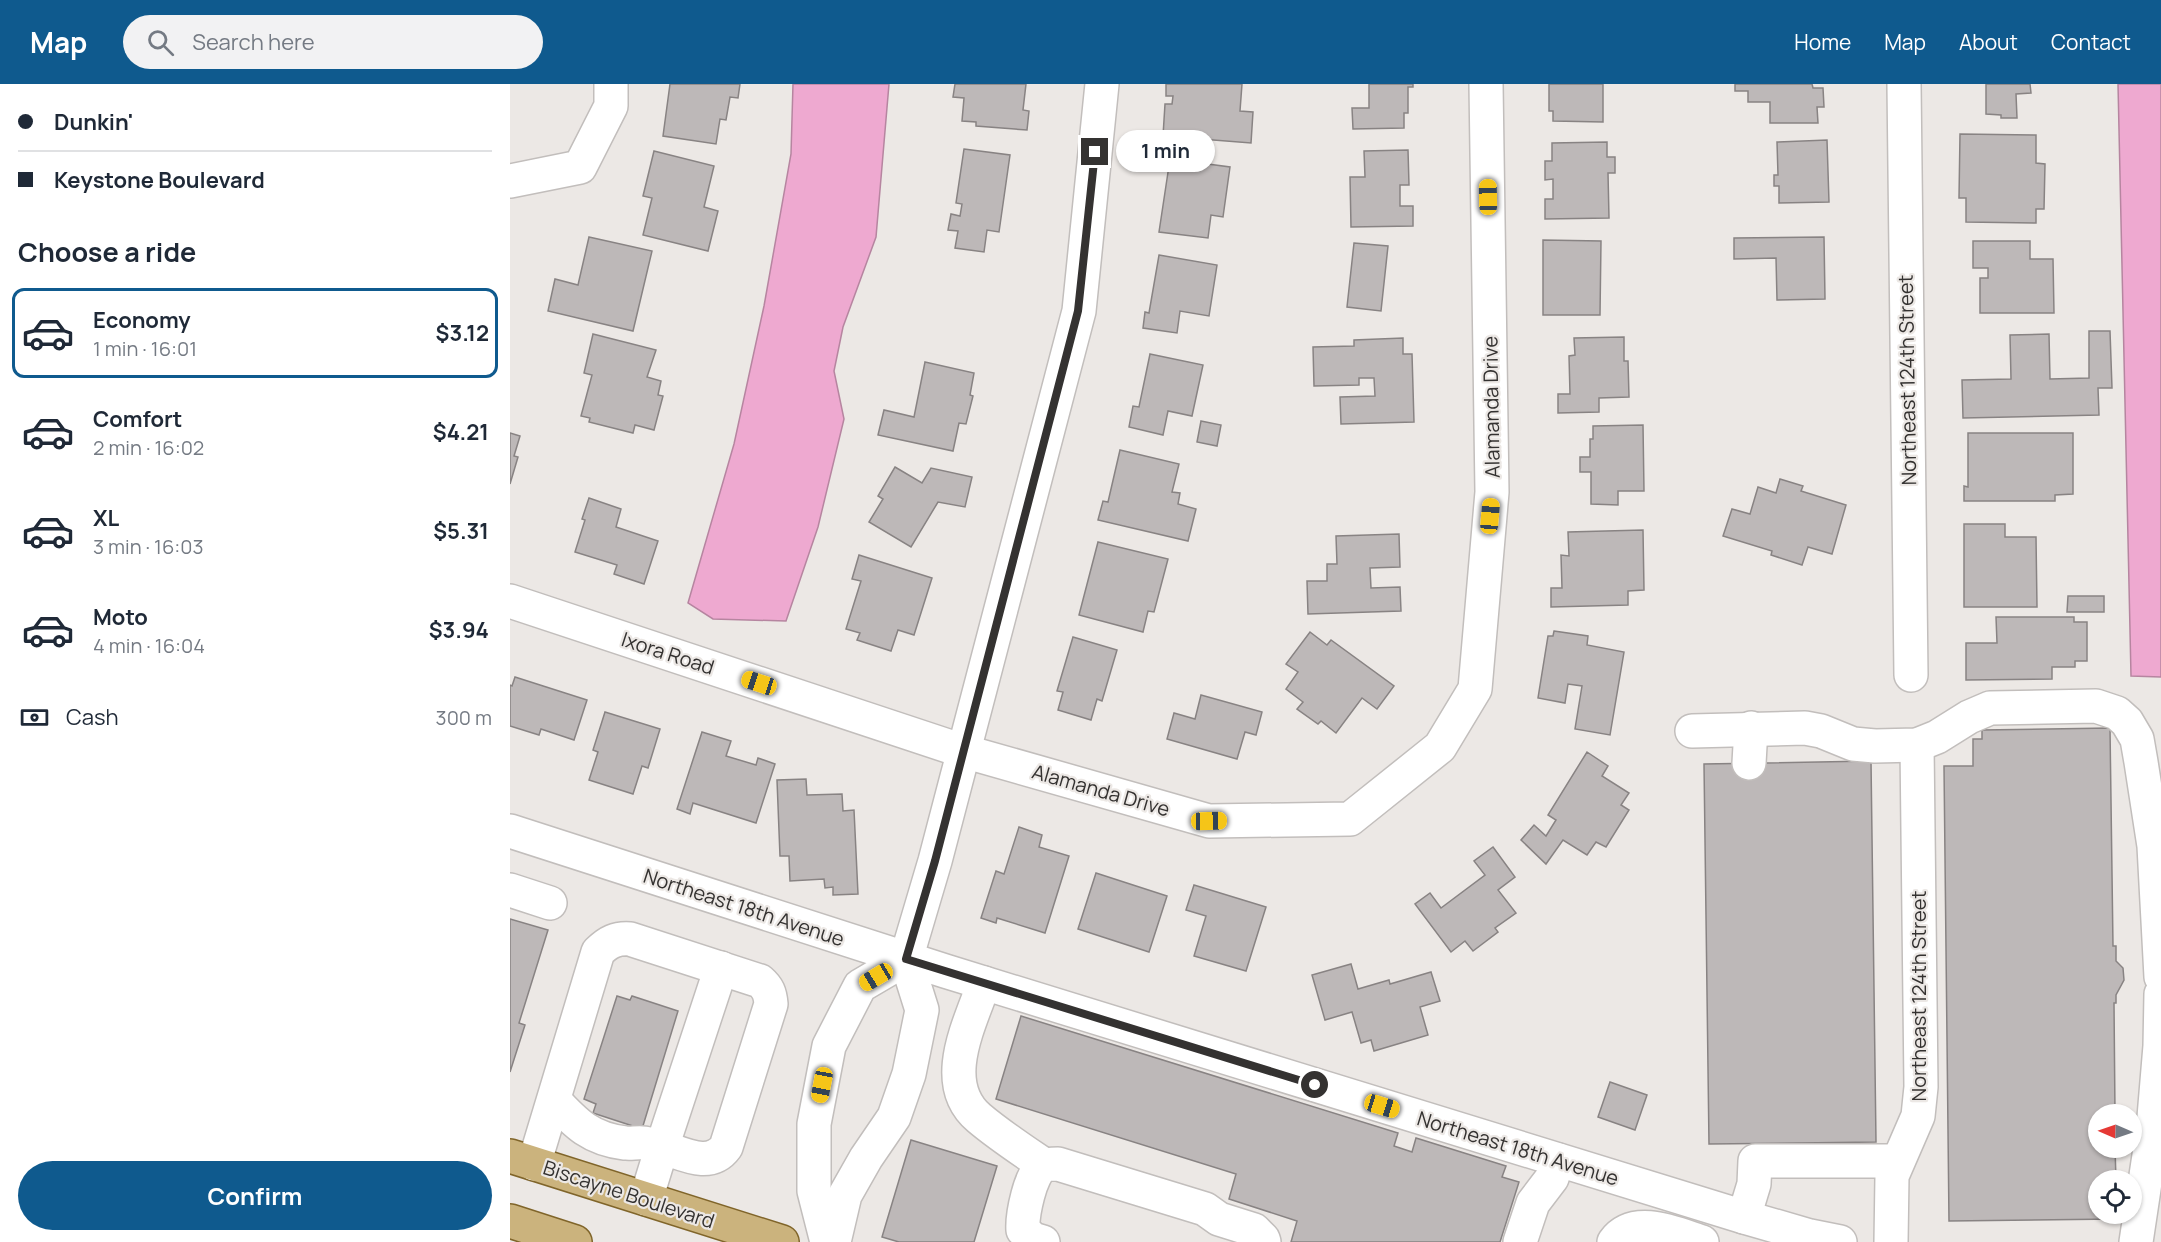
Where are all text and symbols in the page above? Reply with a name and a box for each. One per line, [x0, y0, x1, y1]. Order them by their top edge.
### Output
search box [123, 15, 543, 69]
text: Map [30, 23, 87, 61]
icon: search [144, 26, 177, 59]
text: Search here [192, 27, 315, 57]
text: Home [1794, 28, 1851, 56]
text: Map [1884, 28, 1926, 56]
text: About [1959, 28, 2018, 56]
text: Contact [2051, 28, 2131, 56]
text: Dunkin' [54, 107, 134, 137]
callout: 1 min [1116, 131, 1215, 173]
text: 1 min [1141, 137, 1190, 164]
route end [1081, 138, 1108, 165]
text: Keystone Boulevard [54, 165, 265, 195]
car [1479, 179, 1497, 215]
text: Choose a ride [18, 233, 196, 270]
street label: Northeast 124th Street [1892, 274, 1922, 486]
text: Economy [93, 305, 191, 335]
icon: car [21, 306, 75, 360]
text: $3.12 [436, 318, 489, 348]
text: 1 min · 16:01 [93, 335, 197, 362]
street label: Alamanda Drive [1476, 336, 1506, 478]
text: Comfort [93, 404, 182, 434]
icon: car [21, 405, 75, 459]
text: $4.21 [433, 417, 489, 447]
text: 2 min · 16:02 [93, 434, 204, 461]
car [1479, 497, 1501, 535]
text: XL [93, 503, 119, 533]
icon: car [21, 504, 75, 558]
text: $5.31 [433, 516, 489, 546]
text: 3 min · 16:03 [93, 533, 204, 560]
text: Moto [93, 602, 148, 632]
icon: car [21, 603, 75, 657]
text: $3.94 [429, 615, 489, 645]
street label: Ixora Road [618, 625, 718, 681]
text: 4 min · 16:04 [93, 632, 205, 659]
car [739, 669, 779, 697]
icon: cash [18, 701, 51, 734]
text: Cash [66, 702, 119, 732]
text: 300 m [436, 704, 492, 731]
street label: Alamanda Drive [1029, 757, 1173, 823]
car [1191, 812, 1227, 830]
street label: Northeast 18th Avenue [640, 862, 848, 952]
street label: Northeast 124th Street [1905, 891, 1932, 1101]
car [856, 960, 896, 994]
car [810, 1066, 834, 1104]
route start [1301, 1071, 1328, 1098]
car [1362, 1092, 1402, 1120]
street label: Northeast 18th Avenue [1414, 1104, 1622, 1192]
north arrow [2088, 1104, 2142, 1158]
map controls [2088, 1104, 2142, 1224]
street label: Biscayne Boulevard [540, 1154, 718, 1234]
button: Confirm [18, 1161, 492, 1230]
button: locate [2088, 1170, 2142, 1224]

